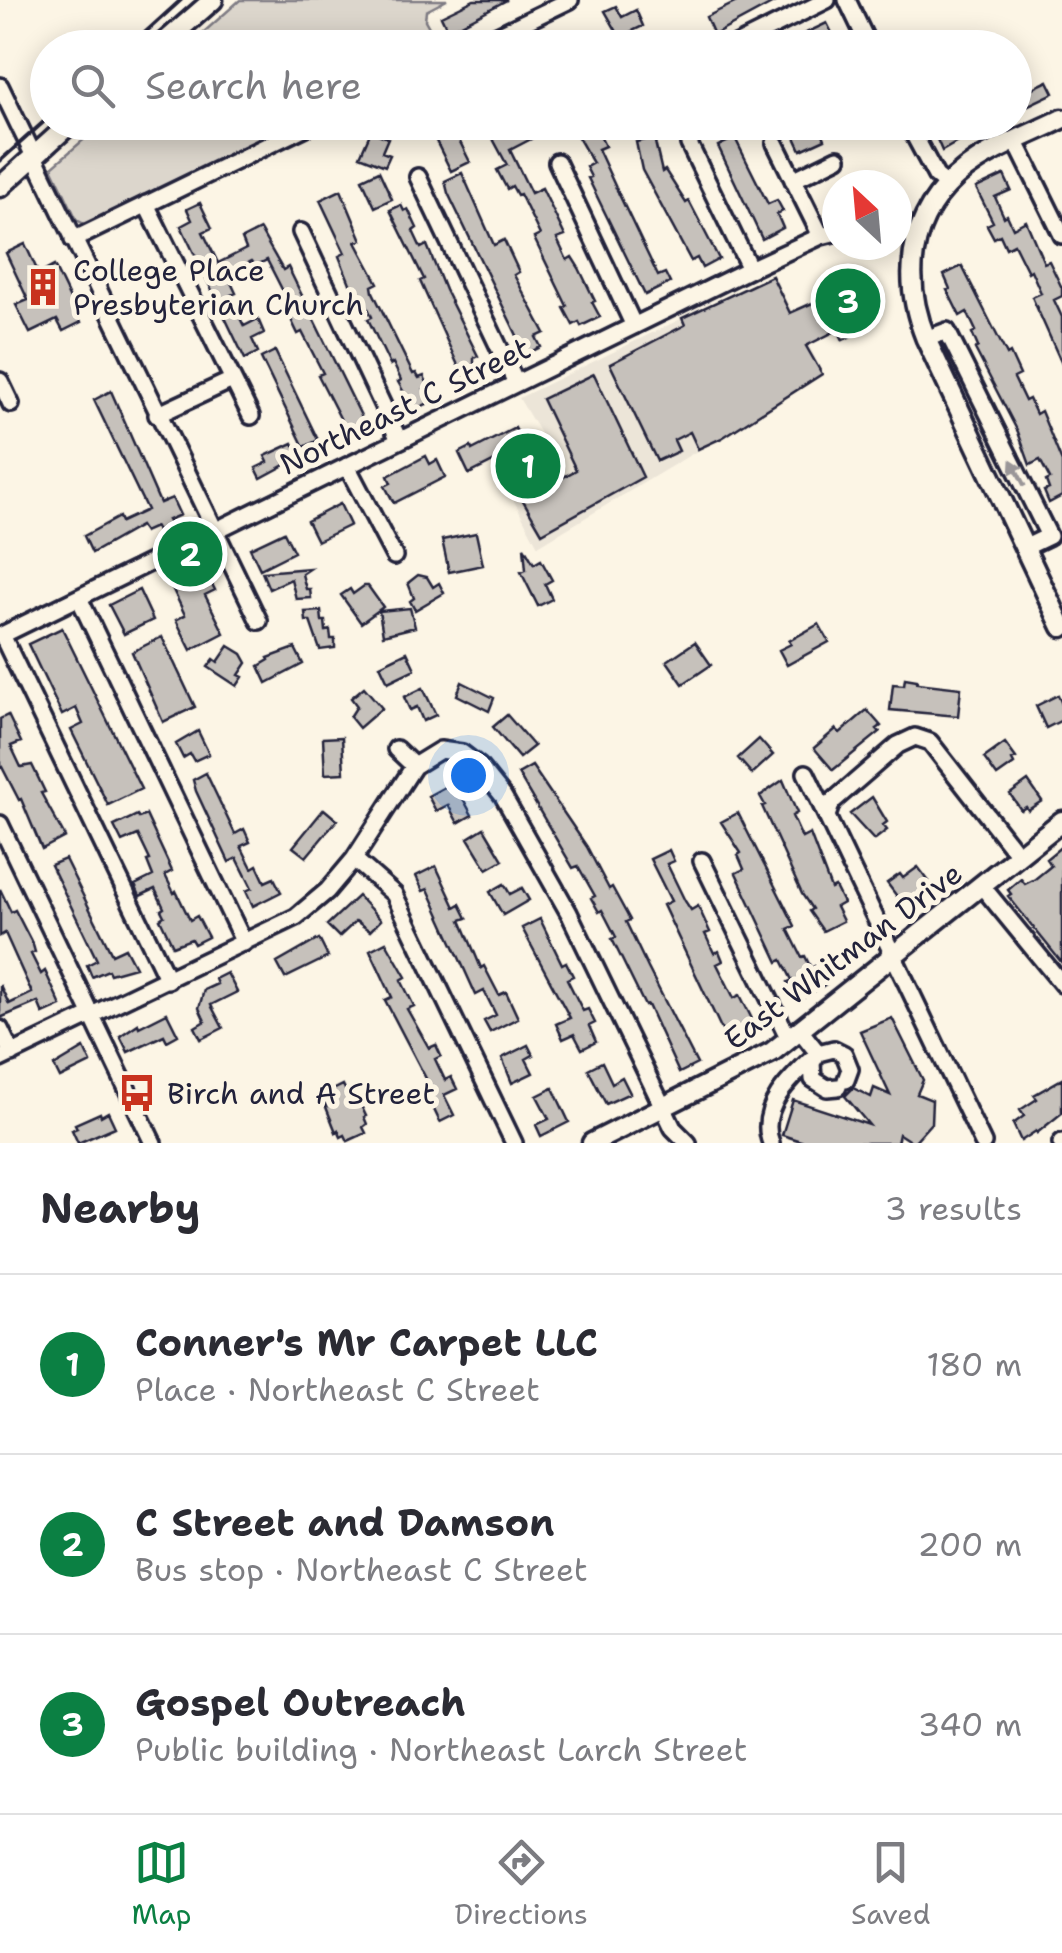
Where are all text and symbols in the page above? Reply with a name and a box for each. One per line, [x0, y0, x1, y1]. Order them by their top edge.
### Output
search box [30, 30, 1032, 140]
icon: search [65, 58, 120, 113]
text: Search here [145, 60, 362, 111]
north arrow [822, 170, 912, 260]
place label: College Place Presbyterian Church [73, 250, 364, 325]
pin: 3 [816, 264, 880, 338]
building icon: College Place Presbyterian Church [22, 266, 64, 308]
street label: Northeast C Street [273, 327, 537, 485]
pin: 1 [496, 428, 560, 504]
one-way arrow [1010, 459, 1027, 488]
pin: 2 [158, 516, 222, 592]
your location [443, 750, 494, 801]
street label: East Whitman Drive [716, 853, 970, 1059]
bus stop icon: Birch and A Street [116, 1072, 158, 1114]
place label: Birch and A Street [167, 1073, 435, 1114]
text: Nearby [40, 1180, 200, 1236]
text: 3 results [885, 1187, 1022, 1230]
text: Conner's Mr Carpet LLC [135, 1317, 598, 1368]
text: 1 [65, 1343, 80, 1386]
text: 180 m [926, 1343, 1022, 1386]
text: Place · Northeast C Street [135, 1368, 540, 1411]
text: C Street and Damson [135, 1497, 555, 1548]
text: 2 [61, 1523, 84, 1566]
text: 200 m [918, 1523, 1022, 1566]
text: Bus stop · Northeast C Street [135, 1548, 588, 1591]
text: Gospel Outreach [135, 1677, 466, 1728]
text: 3 [61, 1703, 84, 1746]
text: 340 m [918, 1703, 1022, 1746]
text: Public building · Northeast Larch Street [135, 1728, 747, 1771]
tab: Map [132, 1835, 191, 1933]
tab: Directions [454, 1835, 588, 1933]
tab: Saved [851, 1835, 930, 1933]

